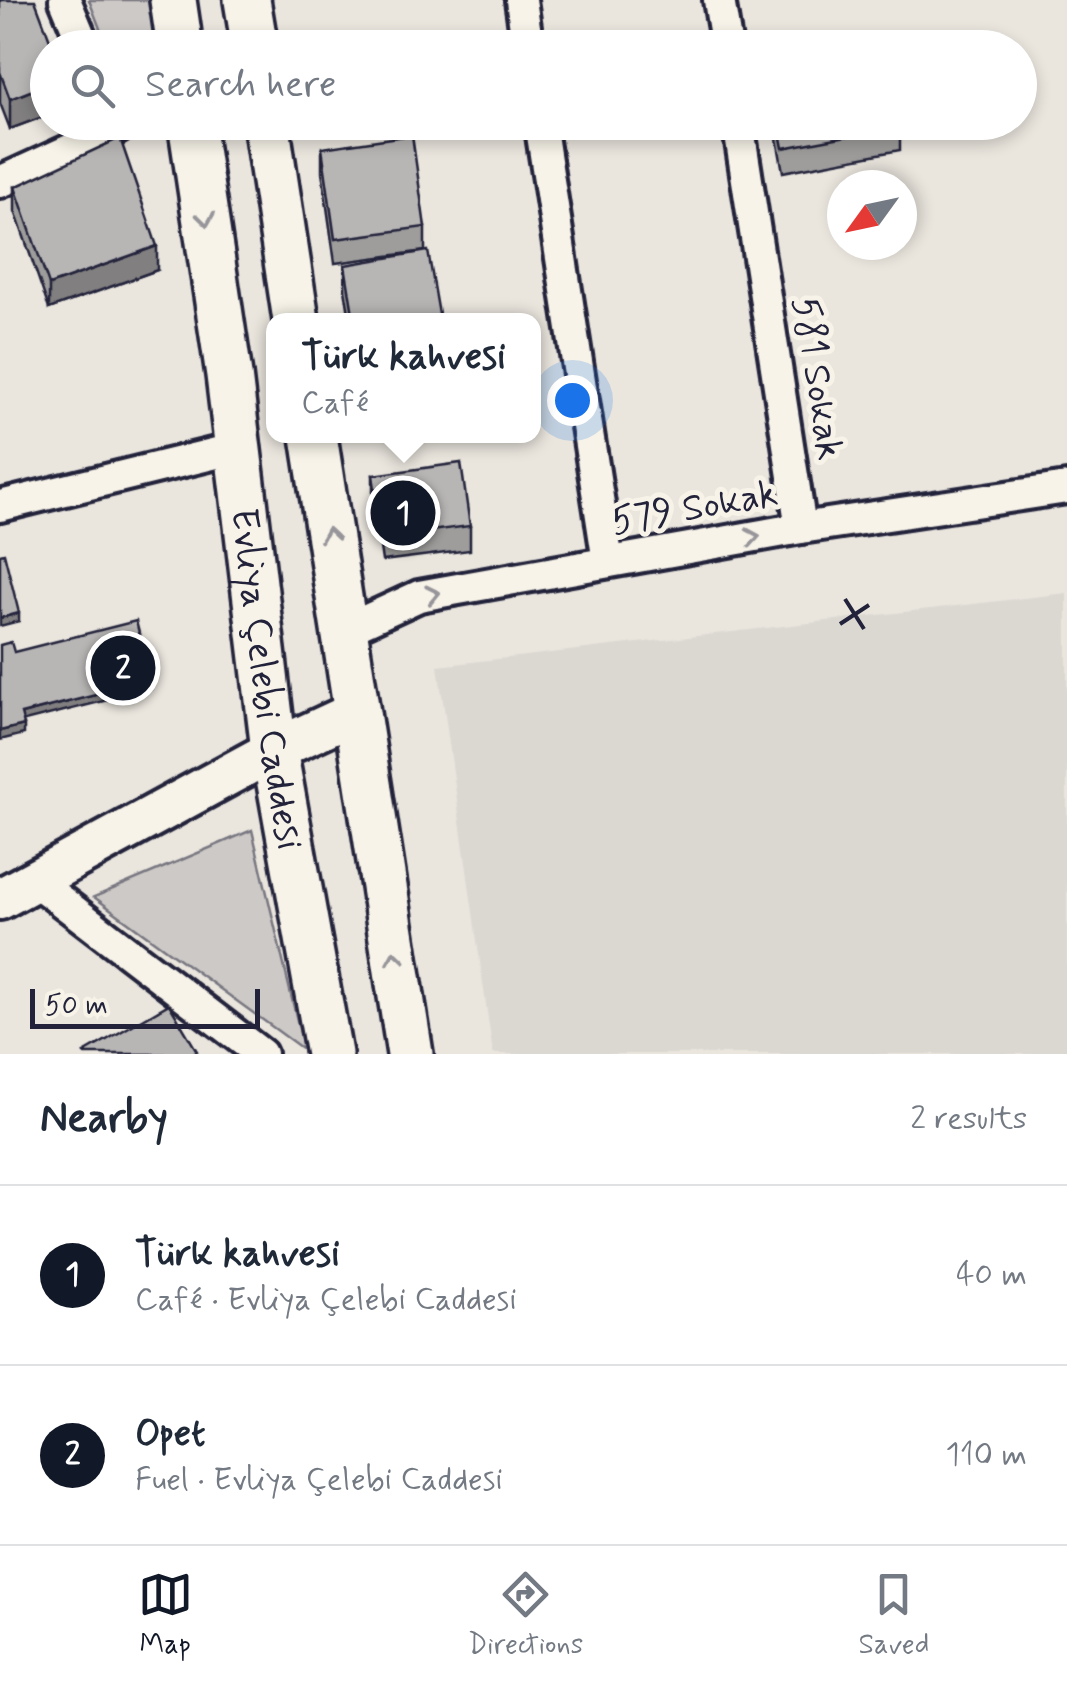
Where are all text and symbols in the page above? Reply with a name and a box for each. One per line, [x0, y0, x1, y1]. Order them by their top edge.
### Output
search box [30, 30, 1037, 140]
icon: search [65, 58, 120, 113]
text: Search here [145, 61, 336, 110]
north arrow [827, 170, 917, 260]
one-way arrow [194, 211, 215, 227]
street label: 581 Sokak [779, 293, 854, 464]
popup [266, 313, 541, 443]
text: Türk kahvesi [301, 333, 506, 382]
your location [547, 375, 598, 426]
text: Café [301, 382, 369, 424]
street label: 579 Sokak [607, 470, 782, 547]
pin: 1 [370, 476, 436, 550]
street label: Evliya Çelebi Caddesi [218, 506, 314, 854]
one-way arrow [319, 526, 340, 543]
one-way arrow [744, 527, 761, 548]
one-way arrow [424, 584, 441, 605]
pin: 2 [90, 630, 156, 706]
one-way arrow [385, 949, 406, 966]
scale bar [30, 984, 260, 1028]
text: 50 m [45, 988, 108, 1025]
text: Nearby [40, 1092, 168, 1147]
text: 2 results [910, 1098, 1027, 1140]
text: Türk kahvesi [135, 1230, 340, 1279]
text: 1 [65, 1254, 80, 1296]
text: 40 m [956, 1254, 1027, 1296]
text: Café · Evliya Çelebi Caddesi [135, 1279, 517, 1321]
text: Opet [135, 1410, 205, 1459]
text: 2 [65, 1434, 80, 1476]
text: 110 m [946, 1434, 1027, 1476]
text: Fuel · Evliya Çelebi Caddesi [135, 1459, 503, 1501]
tab: Map [138, 1567, 193, 1664]
tab: Directions [468, 1567, 583, 1664]
tab: Saved [859, 1567, 929, 1664]

